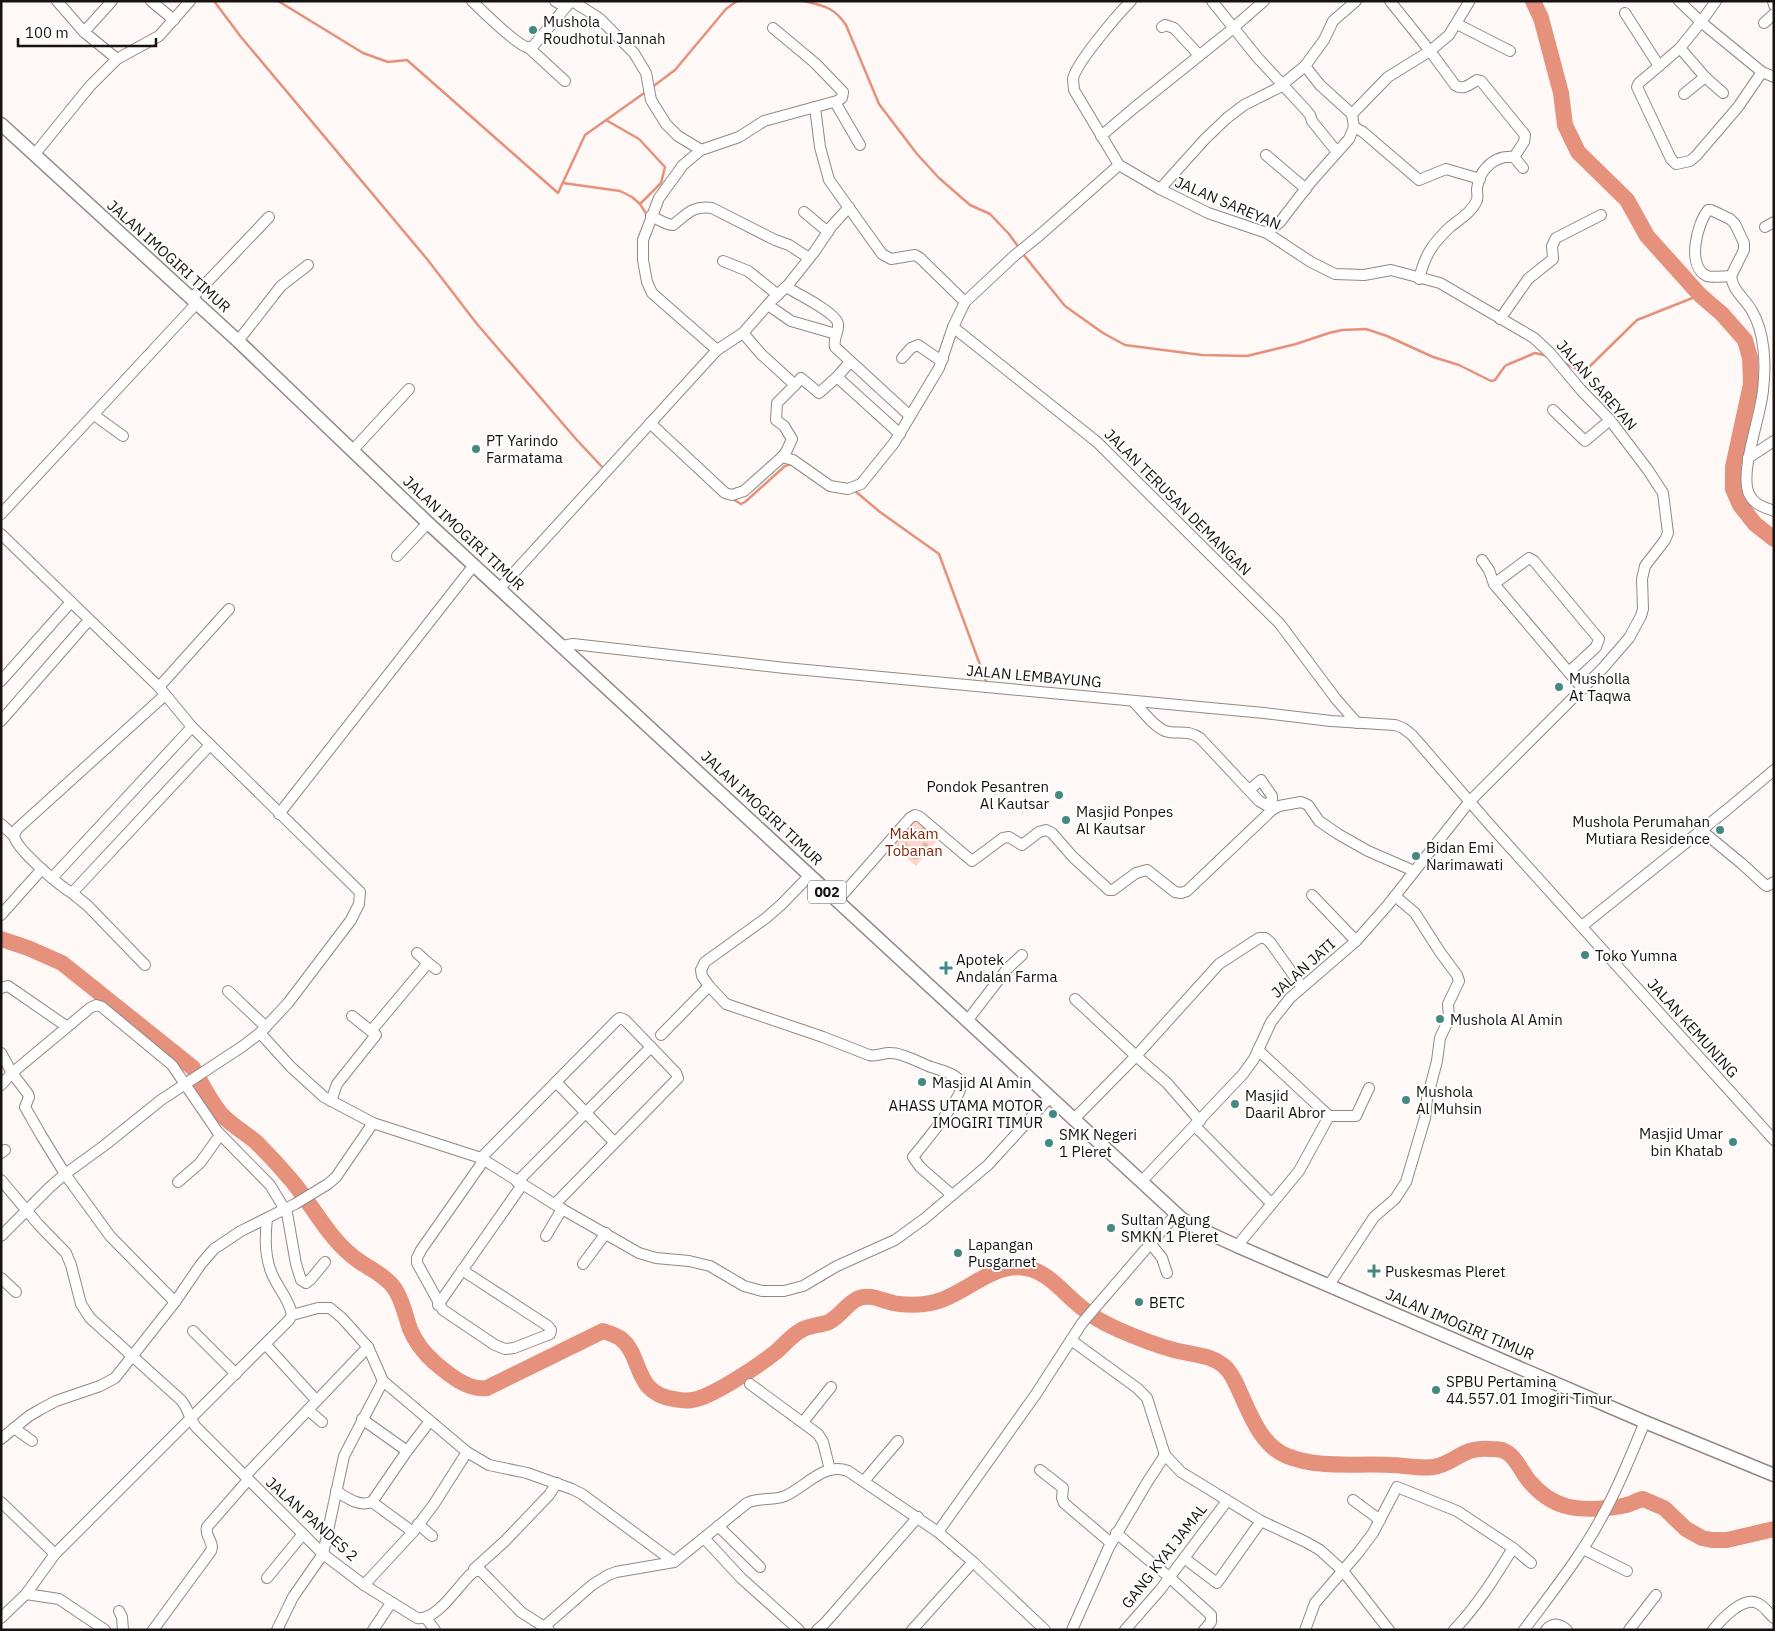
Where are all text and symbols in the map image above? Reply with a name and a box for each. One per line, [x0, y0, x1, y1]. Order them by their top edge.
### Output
place label: Mushola Roudhotul Jannah [543, 12, 666, 48]
scale bar [18, 15, 155, 47]
text: 100 m [25, 23, 69, 42]
marker: Mushola Roudhotul Jannah [527, 24, 539, 36]
street label: JALAN SAREYAN [1172, 172, 1284, 234]
street label: JALAN IMOGIRI TIMUR [103, 196, 235, 316]
street label: JALAN SAREYAN [1553, 336, 1641, 434]
street label: JALAN TERUSAN DEMANGAN [1101, 425, 1255, 579]
place label: PT Yarindo Farmatama [486, 431, 563, 467]
marker: PT Yarindo Farmatama [470, 443, 482, 455]
street label: JALAN IMOGIRI TIMUR [399, 472, 529, 594]
street label: JALAN LEMBAYUNG [966, 661, 1102, 691]
place label: Musholla At Taqwa [1569, 669, 1631, 705]
marker: Musholla At Taqwa [1553, 681, 1565, 693]
street label: JALAN IMOGIRI TIMUR [697, 747, 827, 869]
place label: Pondok Pesantren Al Kautsar [926, 777, 1049, 813]
marker: Pondok Pesantren Al Kautsar [1053, 789, 1065, 801]
place label: Masjid Ponpes Al Kautsar [1076, 802, 1173, 838]
place label: Mushola Perumahan Mutiara Residence [1572, 812, 1710, 848]
marker: Masjid Ponpes Al Kautsar [1060, 814, 1072, 826]
park label: Makam Tobanan [885, 824, 943, 860]
marker: Mushola Perumahan Mutiara Residence [1714, 824, 1726, 836]
place label: Bidan Emi Narimawati [1426, 838, 1503, 874]
marker: Bidan Emi Narimawati [1410, 850, 1422, 862]
road number: 002 [808, 880, 846, 904]
street label: JALAN JATI [1267, 934, 1339, 1002]
place label: Toko Yumna [1595, 946, 1677, 965]
marker: Toko Yumna [1579, 949, 1591, 961]
place label: Apotek Andalan Farma [956, 950, 1057, 986]
marker: Apotek Andalan Farma [940, 962, 952, 974]
street label: JALAN KEMUNING [1643, 974, 1743, 1082]
place label: Mushola Al Amin [1450, 1010, 1563, 1029]
marker: Mushola Al Amin [1434, 1013, 1446, 1025]
place label: Masjid Al Amin [932, 1073, 1031, 1092]
marker: Masjid Al Amin [916, 1076, 928, 1088]
place label: Mushola Al Muhsin [1416, 1082, 1482, 1118]
place label: Masjid Daaril Abror [1245, 1086, 1326, 1122]
marker: Mushola Al Muhsin [1400, 1094, 1412, 1106]
place label: AHASS UTAMA MOTOR IMOGIRI TIMUR [889, 1096, 1043, 1132]
marker: Masjid Daaril Abror [1229, 1098, 1241, 1110]
marker: AHASS UTAMA MOTOR IMOGIRI TIMUR [1047, 1108, 1059, 1120]
place label: Masjid Umar bin Khatab [1639, 1124, 1723, 1160]
place label: SMK Negeri 1 Pleret [1059, 1125, 1137, 1161]
marker: Masjid Umar bin Khatab [1727, 1136, 1739, 1148]
marker: SMK Negeri 1 Pleret [1043, 1137, 1055, 1149]
place label: Sultan Agung SMKN 1 Pleret [1121, 1210, 1218, 1246]
marker: Sultan Agung SMKN 1 Pleret [1105, 1222, 1117, 1234]
place label: Lapangan Pusgarnet [968, 1235, 1036, 1271]
marker: Lapangan Pusgarnet [952, 1247, 964, 1259]
place label: Puskesmas Pleret [1385, 1262, 1505, 1281]
marker: Puskesmas Pleret [1367, 1264, 1381, 1278]
street label: JALAN IMOGIRI TIMUR [1383, 1284, 1537, 1364]
place label: BETC [1149, 1293, 1185, 1312]
marker: BETC [1133, 1296, 1145, 1308]
place label: SPBU Pertamina 44.557.01 Imogiri Timur [1446, 1372, 1613, 1408]
marker: SPBU Pertamina 44.557.01 Imogiri Timur [1430, 1384, 1442, 1396]
street label: JALAN PANDES 2 [262, 1473, 362, 1565]
street label: GANG KYAI JAMAL [1117, 1499, 1211, 1612]

